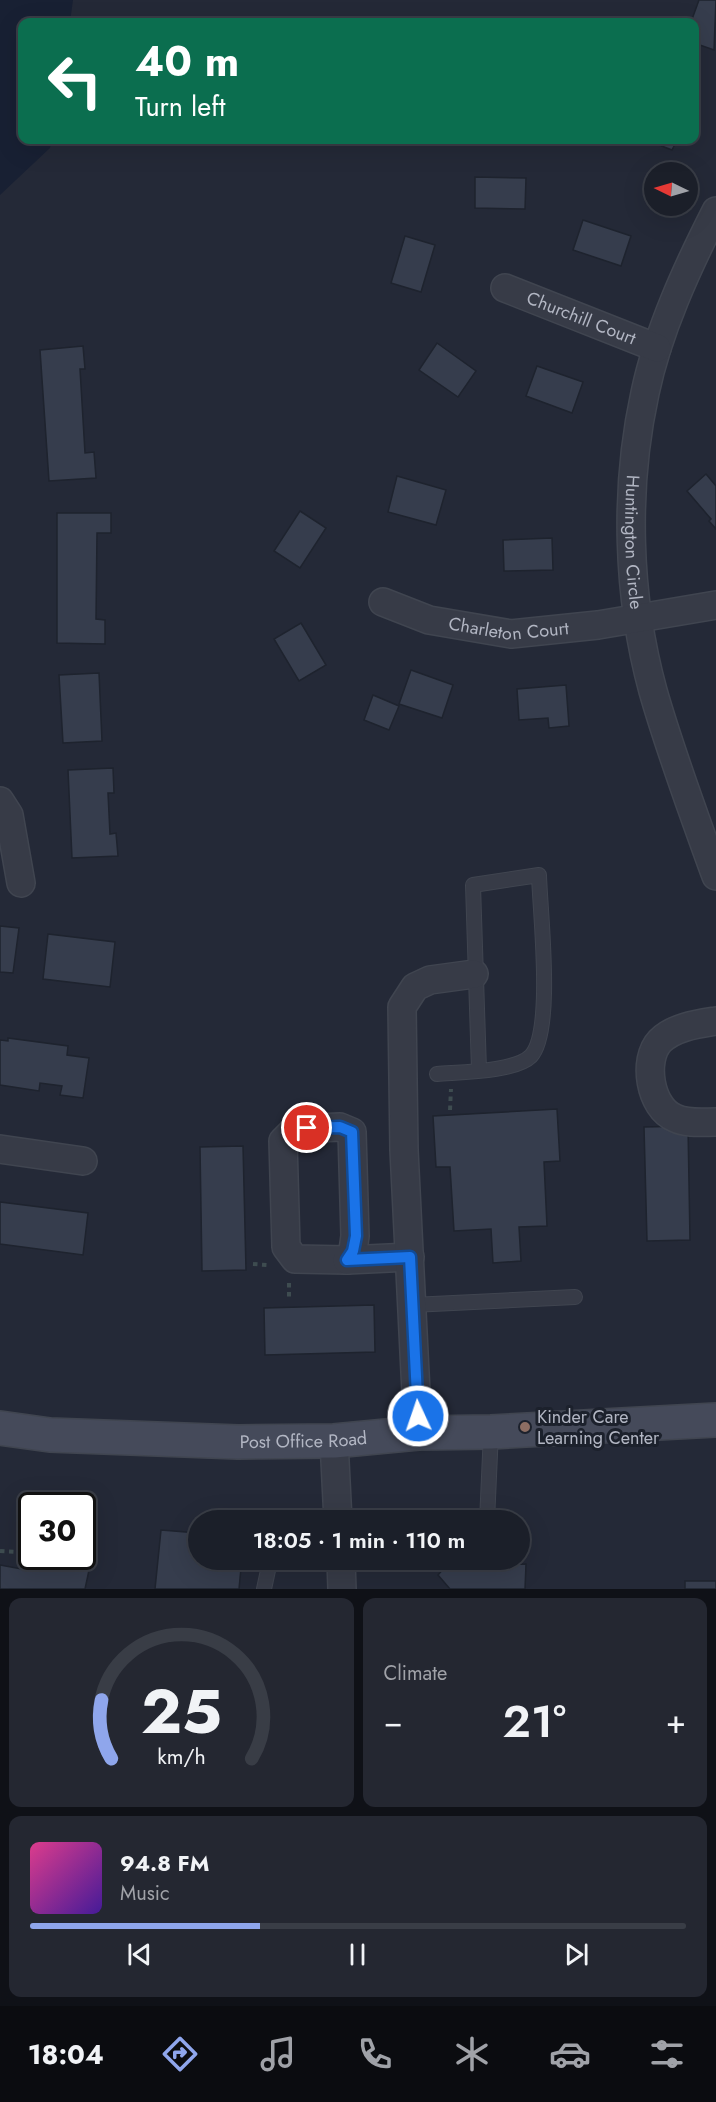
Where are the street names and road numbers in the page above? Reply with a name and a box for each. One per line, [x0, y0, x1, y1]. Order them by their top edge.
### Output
street label: Churchill Court [523, 285, 640, 352]
street label: Huntington Circle [618, 474, 650, 611]
street label: Charleton Court [447, 611, 571, 647]
street label: Post Office Road [239, 1425, 368, 1455]

